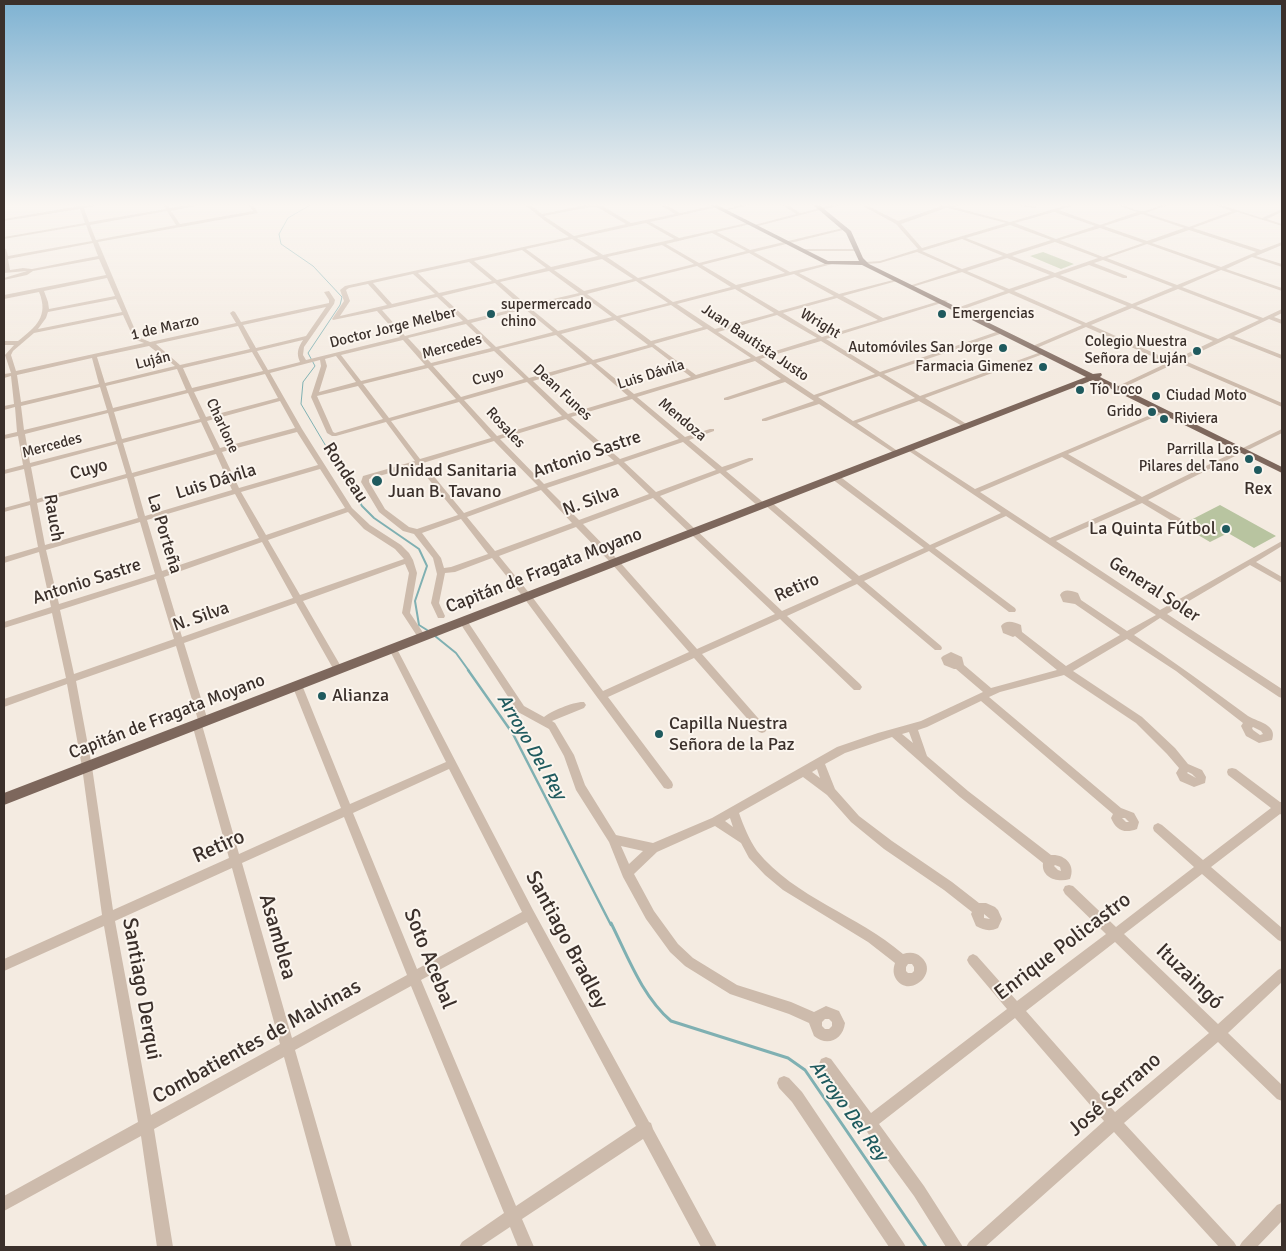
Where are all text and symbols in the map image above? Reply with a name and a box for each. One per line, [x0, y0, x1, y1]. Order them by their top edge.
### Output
place label: supermercado chino [501, 296, 592, 331]
street label: Juan Bautista Justo [698, 300, 812, 386]
street label: Doctor Jorge Melber [328, 304, 458, 352]
street label: Wright [797, 305, 843, 343]
place label: Emergencias [952, 305, 1034, 323]
marker: supermercado chino [485, 308, 497, 320]
marker: Emergencias [936, 308, 948, 320]
street label: 1 de Marzo [129, 311, 201, 345]
street label: Mercedes [420, 330, 484, 364]
place label: Colegio Nuestra Señora de Luján [1085, 333, 1187, 368]
place label: Automóviles San Jorge [848, 339, 993, 357]
marker: Automóviles San Jorge [997, 342, 1009, 354]
marker: Colegio Nuestra Señora de Luján [1191, 345, 1203, 357]
street label: Luján [134, 348, 172, 374]
street label: Luis Dávila [615, 356, 687, 394]
place label: Farmacia Gimenez [915, 358, 1033, 376]
street label: Dean Funes [529, 361, 595, 425]
marker: Farmacia Gimenez [1037, 361, 1049, 373]
street label: Cuyo [470, 364, 506, 390]
place label: Tío Loco [1090, 381, 1143, 399]
marker: Tío Loco [1074, 384, 1086, 396]
place label: Ciudad Moto [1166, 387, 1247, 405]
marker: Ciudad Moto [1150, 390, 1162, 402]
street label: Mendoza [654, 395, 710, 445]
street label: Charlone [202, 396, 242, 456]
place label: Grido [1107, 403, 1142, 421]
street label: Rosales [482, 404, 528, 452]
marker: Grido [1146, 406, 1158, 418]
place label: Riviera [1174, 410, 1218, 428]
marker: Riviera [1158, 413, 1170, 425]
street label: Antonio Sastre [530, 426, 644, 484]
street label: Mercedes [20, 429, 84, 463]
street label: Rondeau [318, 439, 372, 507]
place label: Parrilla Los Pilares del Tano [1139, 441, 1239, 476]
marker: Parrilla Los Pilares del Tano [1243, 453, 1255, 465]
street label: Cuyo [68, 455, 110, 485]
street label: Luis Dávila [173, 460, 259, 504]
place label: Unidad Sanitaria Juan B. Tavano [388, 460, 517, 502]
marker: Rex [1252, 464, 1264, 476]
marker: Unidad Sanitaria Juan B. Tavano [370, 474, 384, 488]
place label: Rex [1244, 478, 1272, 500]
street label: N. Silva [560, 481, 622, 521]
street label: La Porteña [142, 491, 186, 577]
street label: Rauch [38, 493, 68, 543]
place label: La Quinta Fútbol [1089, 518, 1216, 540]
marker: La Quinta Fútbol [1220, 523, 1232, 535]
street label: Capitán de Fragata Moyano [443, 524, 645, 618]
street label: General Soler [1104, 553, 1204, 627]
street label: Antonio Sastre [30, 554, 144, 610]
street label: Retiro [771, 569, 823, 607]
street label: N. Silva [170, 597, 232, 637]
street label: Capitán de Fragata Moyano [66, 670, 268, 764]
place label: Alianza [332, 685, 389, 707]
marker: Alianza [316, 690, 328, 702]
water label: Arroyo Del Rey [492, 690, 570, 804]
place label: Capilla Nuestra Señora de la Paz [669, 713, 795, 756]
marker: Capilla Nuestra Señora de la Paz [653, 728, 665, 740]
street label: Retiro [189, 824, 249, 870]
street label: Santiago Bradley [519, 867, 613, 1013]
street label: Enrique Policastro [990, 888, 1136, 1006]
street label: Asamblea [253, 891, 301, 983]
street label: Soto Acebal [397, 905, 461, 1013]
street label: Santiago Derqui [116, 916, 166, 1062]
street label: Ituzaingó [1150, 939, 1228, 1015]
street label: Combatientes de Malvinas [148, 974, 366, 1110]
street label: José Serrano [1063, 1048, 1167, 1142]
water label: Arroyo Del Rey [804, 1056, 892, 1166]

